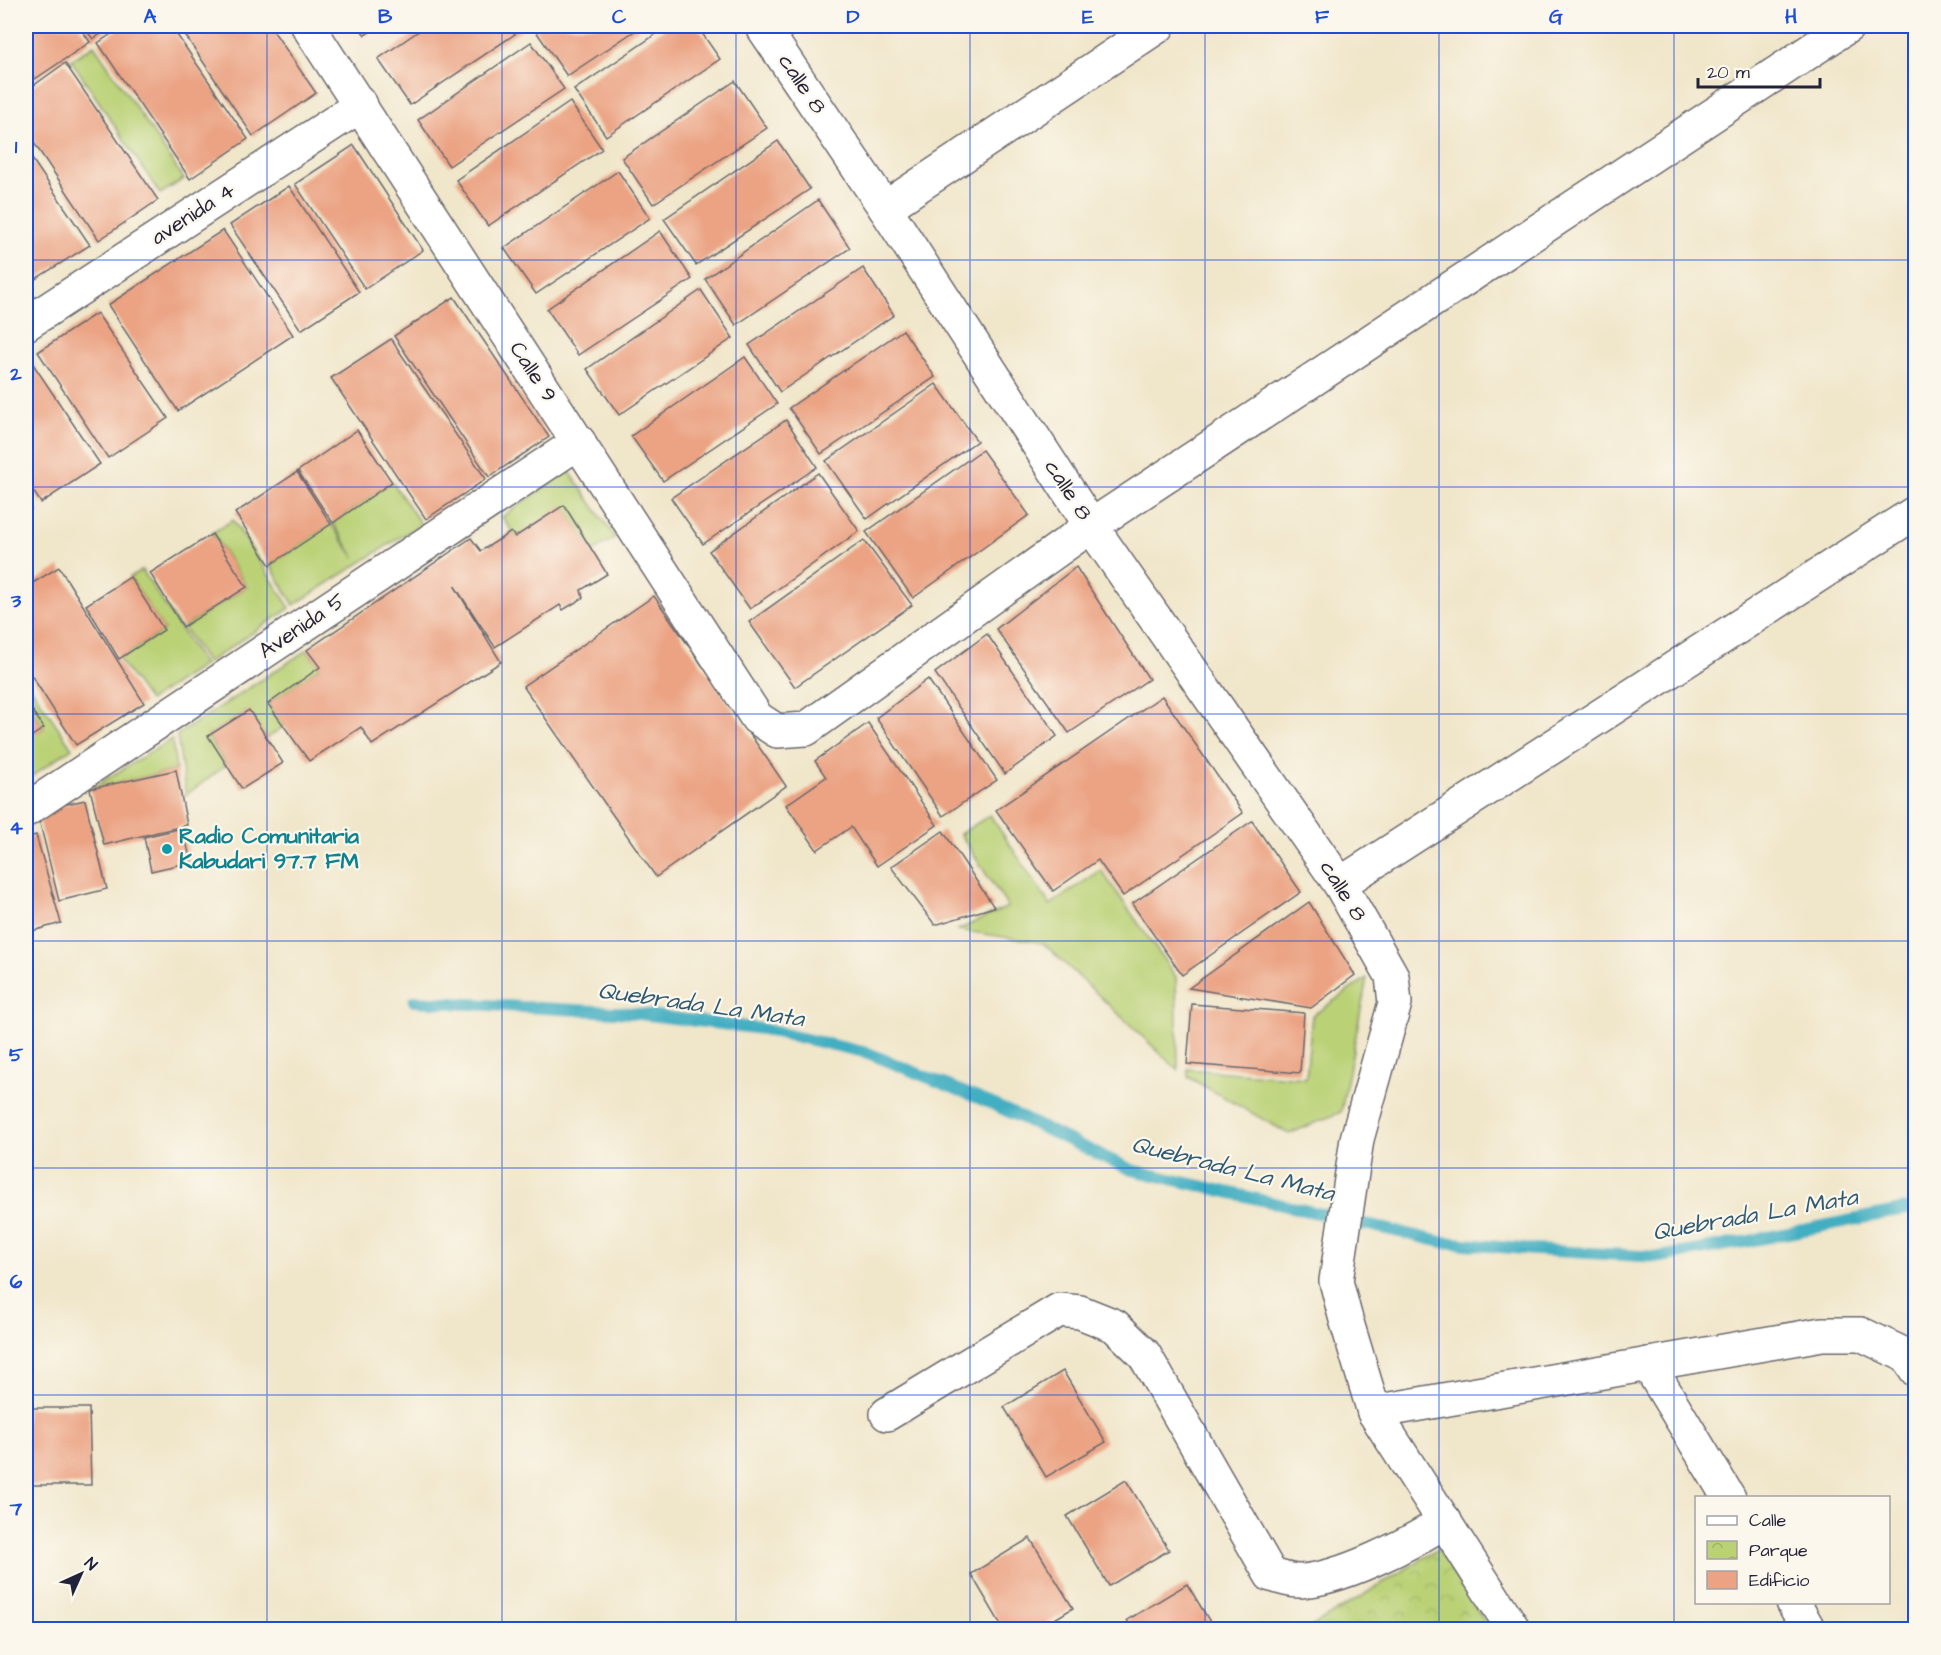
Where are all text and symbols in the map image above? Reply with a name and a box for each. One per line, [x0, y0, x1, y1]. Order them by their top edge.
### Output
text: A [144, 3, 157, 31]
text: B [378, 3, 393, 31]
text: C [612, 3, 627, 31]
text: D [847, 3, 860, 31]
text: E [1082, 3, 1094, 31]
text: F [1315, 3, 1330, 31]
text: G [1549, 3, 1563, 31]
text: H [1785, 3, 1797, 31]
street label: calle 8 [770, 48, 834, 120]
scale bar [1698, 51, 1820, 89]
text: 20 m [1707, 60, 1750, 85]
text: 1 [15, 133, 18, 161]
street label: avenida 4 [145, 175, 241, 253]
street label: Calle 9 [502, 335, 564, 409]
text: 2 [9, 360, 22, 388]
street label: calle 8 [1037, 453, 1099, 527]
street label: Avenida 5 [252, 585, 352, 666]
text: 3 [10, 587, 22, 615]
text: 4 [9, 814, 23, 842]
place label: Radio Comunitaria Kabudari 97.7 FM [179, 821, 360, 877]
marker: Radio Comunitaria Kabudari 97.7 FM [160, 842, 174, 856]
street label: calle 8 [1312, 854, 1374, 928]
water label: Quebrada La Mata [596, 974, 808, 1037]
text: 5 [9, 1041, 24, 1069]
water label: Quebrada La Mata [1128, 1127, 1340, 1211]
water label: Quebrada La Mata [1650, 1180, 1862, 1250]
text: 6 [10, 1268, 23, 1296]
text: 7 [9, 1495, 23, 1523]
legend [1695, 1496, 1890, 1604]
text: Calle [1749, 1508, 1787, 1533]
text: Parque [1749, 1538, 1808, 1563]
north arrow [51, 1544, 111, 1604]
text: N [80, 1553, 102, 1575]
text: Edificio [1749, 1568, 1809, 1593]

